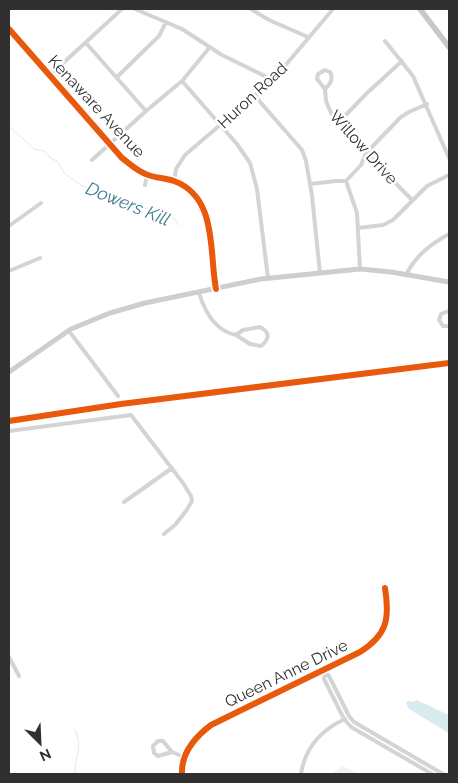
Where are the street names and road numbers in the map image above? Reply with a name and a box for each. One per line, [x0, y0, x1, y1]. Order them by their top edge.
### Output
street label: Kenaware Avenue [44, 51, 149, 161]
street label: Huron Road [214, 58, 291, 132]
street label: Willow Drive [325, 106, 402, 188]
street label: Queen Anne Drive [222, 635, 351, 711]

